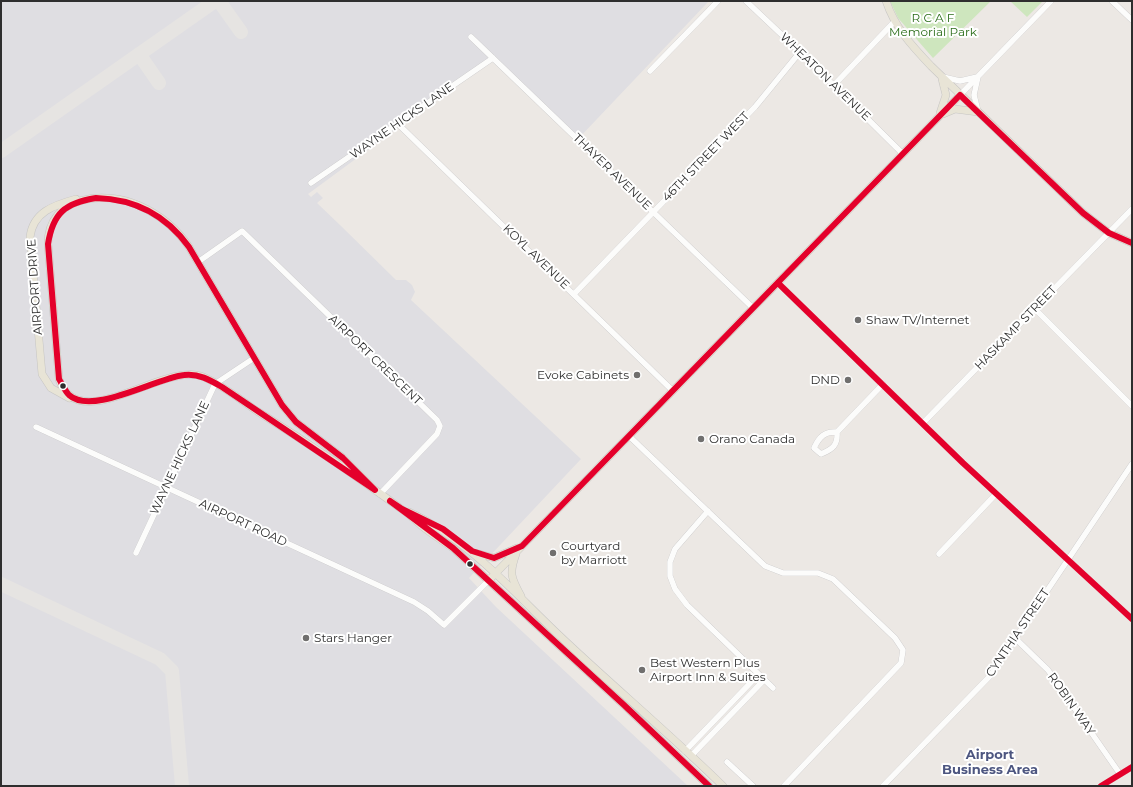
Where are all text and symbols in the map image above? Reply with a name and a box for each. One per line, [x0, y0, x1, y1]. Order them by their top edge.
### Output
park label: R C A F Memorial Park [889, 11, 977, 39]
street label: WHEATON AVENUE [777, 30, 873, 124]
street label: WAYNE HICKS LANE [347, 80, 457, 162]
street label: 46TH STREET WEST [659, 109, 753, 205]
street label: THAYER AVENUE [570, 131, 654, 213]
street label: KOYL AVENUE [500, 222, 572, 292]
street label: AIRPORT DRIVE [24, 238, 46, 336]
street label: HASKAMP STREET [972, 283, 1060, 373]
street label: AIRPORT CRESCENT [325, 312, 425, 408]
place label: Shaw TV/Internet [866, 313, 969, 327]
marker: Shaw TV/Internet [853, 315, 863, 325]
place label: Evoke Cabinets [537, 368, 629, 382]
marker: Evoke Cabinets [632, 370, 642, 380]
place label: DND [810, 373, 840, 387]
marker: DND [843, 375, 853, 385]
unlabelled marker [58, 381, 68, 391]
street label: WAYNE HICKS LANE [147, 399, 213, 517]
place label: Orano Canada [709, 432, 795, 446]
marker: Orano Canada [696, 434, 706, 444]
street label: AIRPORT ROAD [197, 496, 289, 550]
place label: Courtyard by Marriott [561, 539, 627, 567]
marker: Courtyard by Marriott [548, 548, 558, 558]
unlabelled marker [465, 559, 475, 569]
street label: CYNTHIA STREET [983, 586, 1053, 680]
place label: Stars Hanger [314, 631, 392, 645]
marker: Stars Hanger [301, 633, 311, 643]
place label: Best Western Plus Airport Inn & Suites [650, 656, 766, 684]
marker: Best Western Plus Airport Inn & Suites [637, 665, 647, 675]
street label: ROBIN WAY [1044, 670, 1098, 738]
district label: Airport Business Area [942, 747, 1038, 778]

